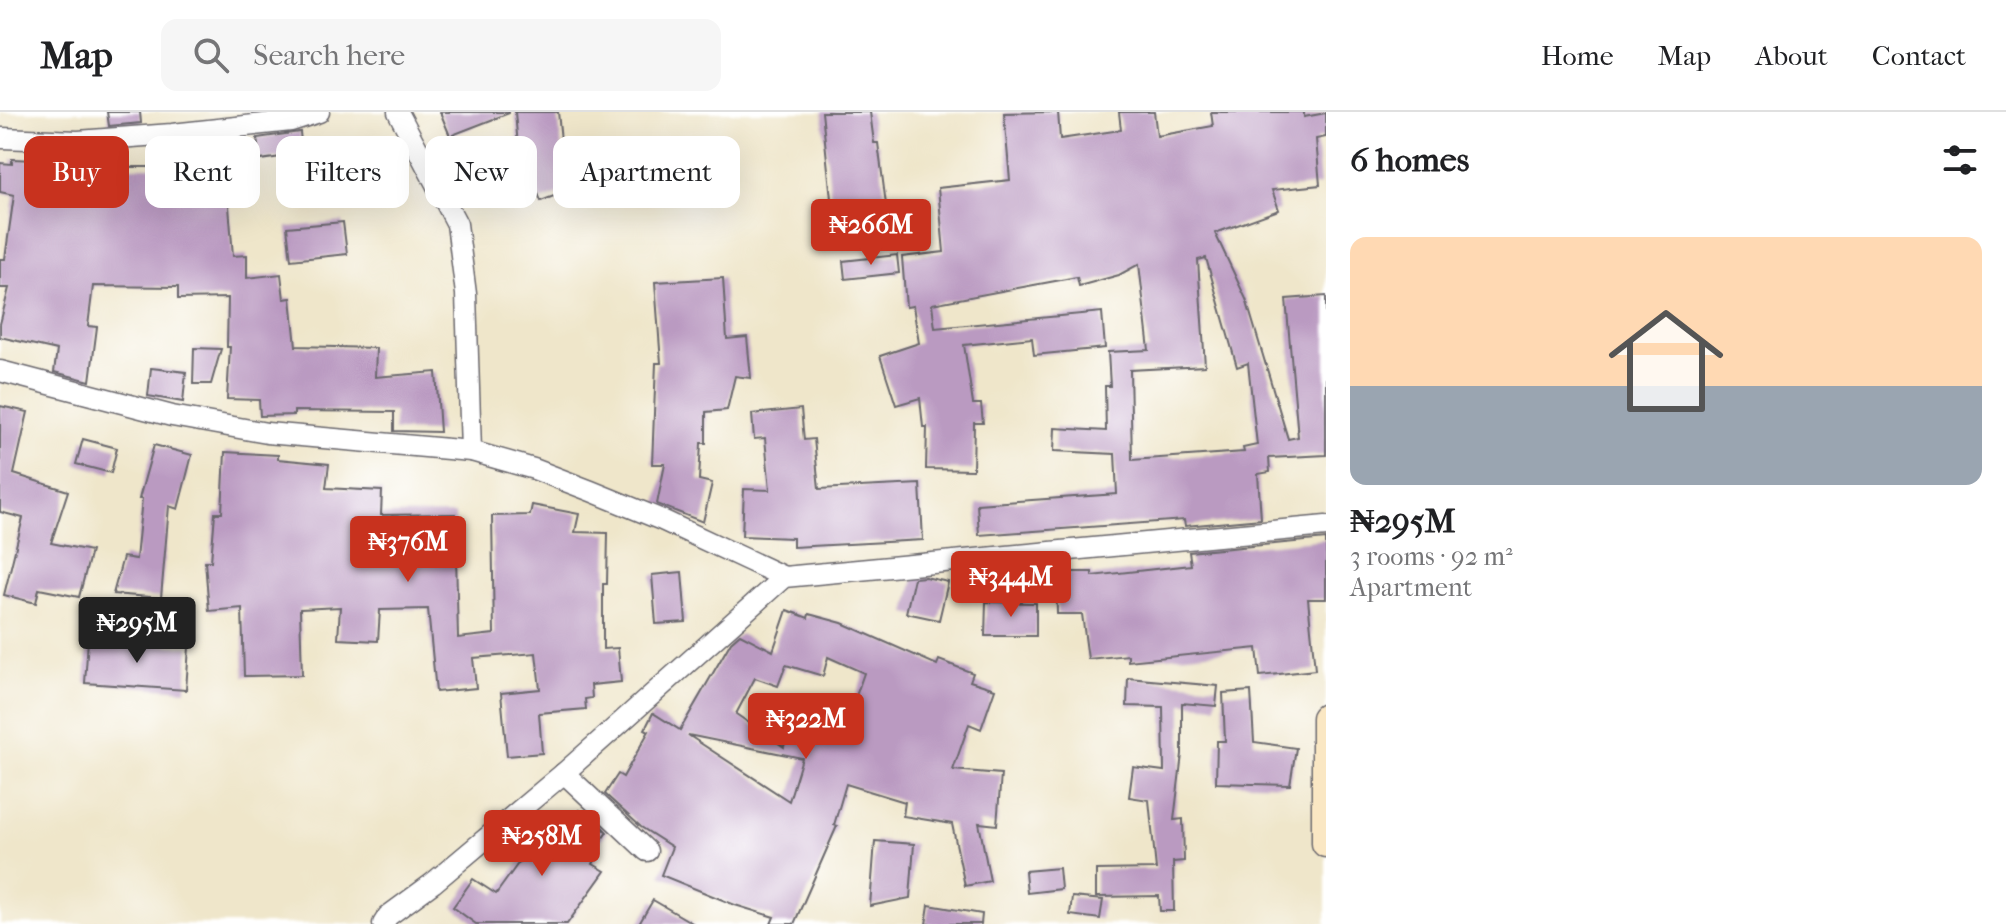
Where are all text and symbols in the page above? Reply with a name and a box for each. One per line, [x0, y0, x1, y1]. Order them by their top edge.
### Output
search box [161, 19, 721, 91]
text: Map [40, 33, 113, 78]
icon: search [189, 33, 233, 77]
text: Search here [253, 38, 405, 73]
text: Home [1541, 39, 1614, 72]
text: Map [1658, 39, 1711, 72]
text: About [1755, 39, 1828, 72]
text: Contact [1872, 39, 1966, 72]
chip: Buy [24, 136, 129, 208]
chip: Rent [145, 136, 260, 208]
chip: Filters [276, 136, 409, 208]
chip: New [425, 136, 537, 208]
chip: Apartment [553, 136, 740, 208]
icon: filters [1938, 138, 1982, 182]
text: 6 homes [1350, 140, 1469, 180]
pin: ₦266M [815, 199, 927, 267]
text: ₦266M [829, 209, 913, 240]
icon: home [1594, 289, 1738, 433]
text: ₦295M [1350, 501, 1456, 541]
pin: ₦376M [352, 516, 464, 584]
text: ₦376M [368, 526, 448, 557]
text: 3 rooms · 92 m² [1350, 541, 1513, 572]
pin: ₦344M [955, 551, 1067, 619]
text: ₦344M [969, 561, 1053, 592]
text: Apartment [1350, 572, 1472, 603]
pin: ₦295M [81, 597, 193, 665]
text: ₦295M [97, 607, 177, 638]
pin: ₦322M [750, 693, 862, 761]
text: ₦322M [766, 703, 846, 734]
pin: ₦258M [486, 810, 598, 878]
text: ₦258M [502, 820, 582, 851]

